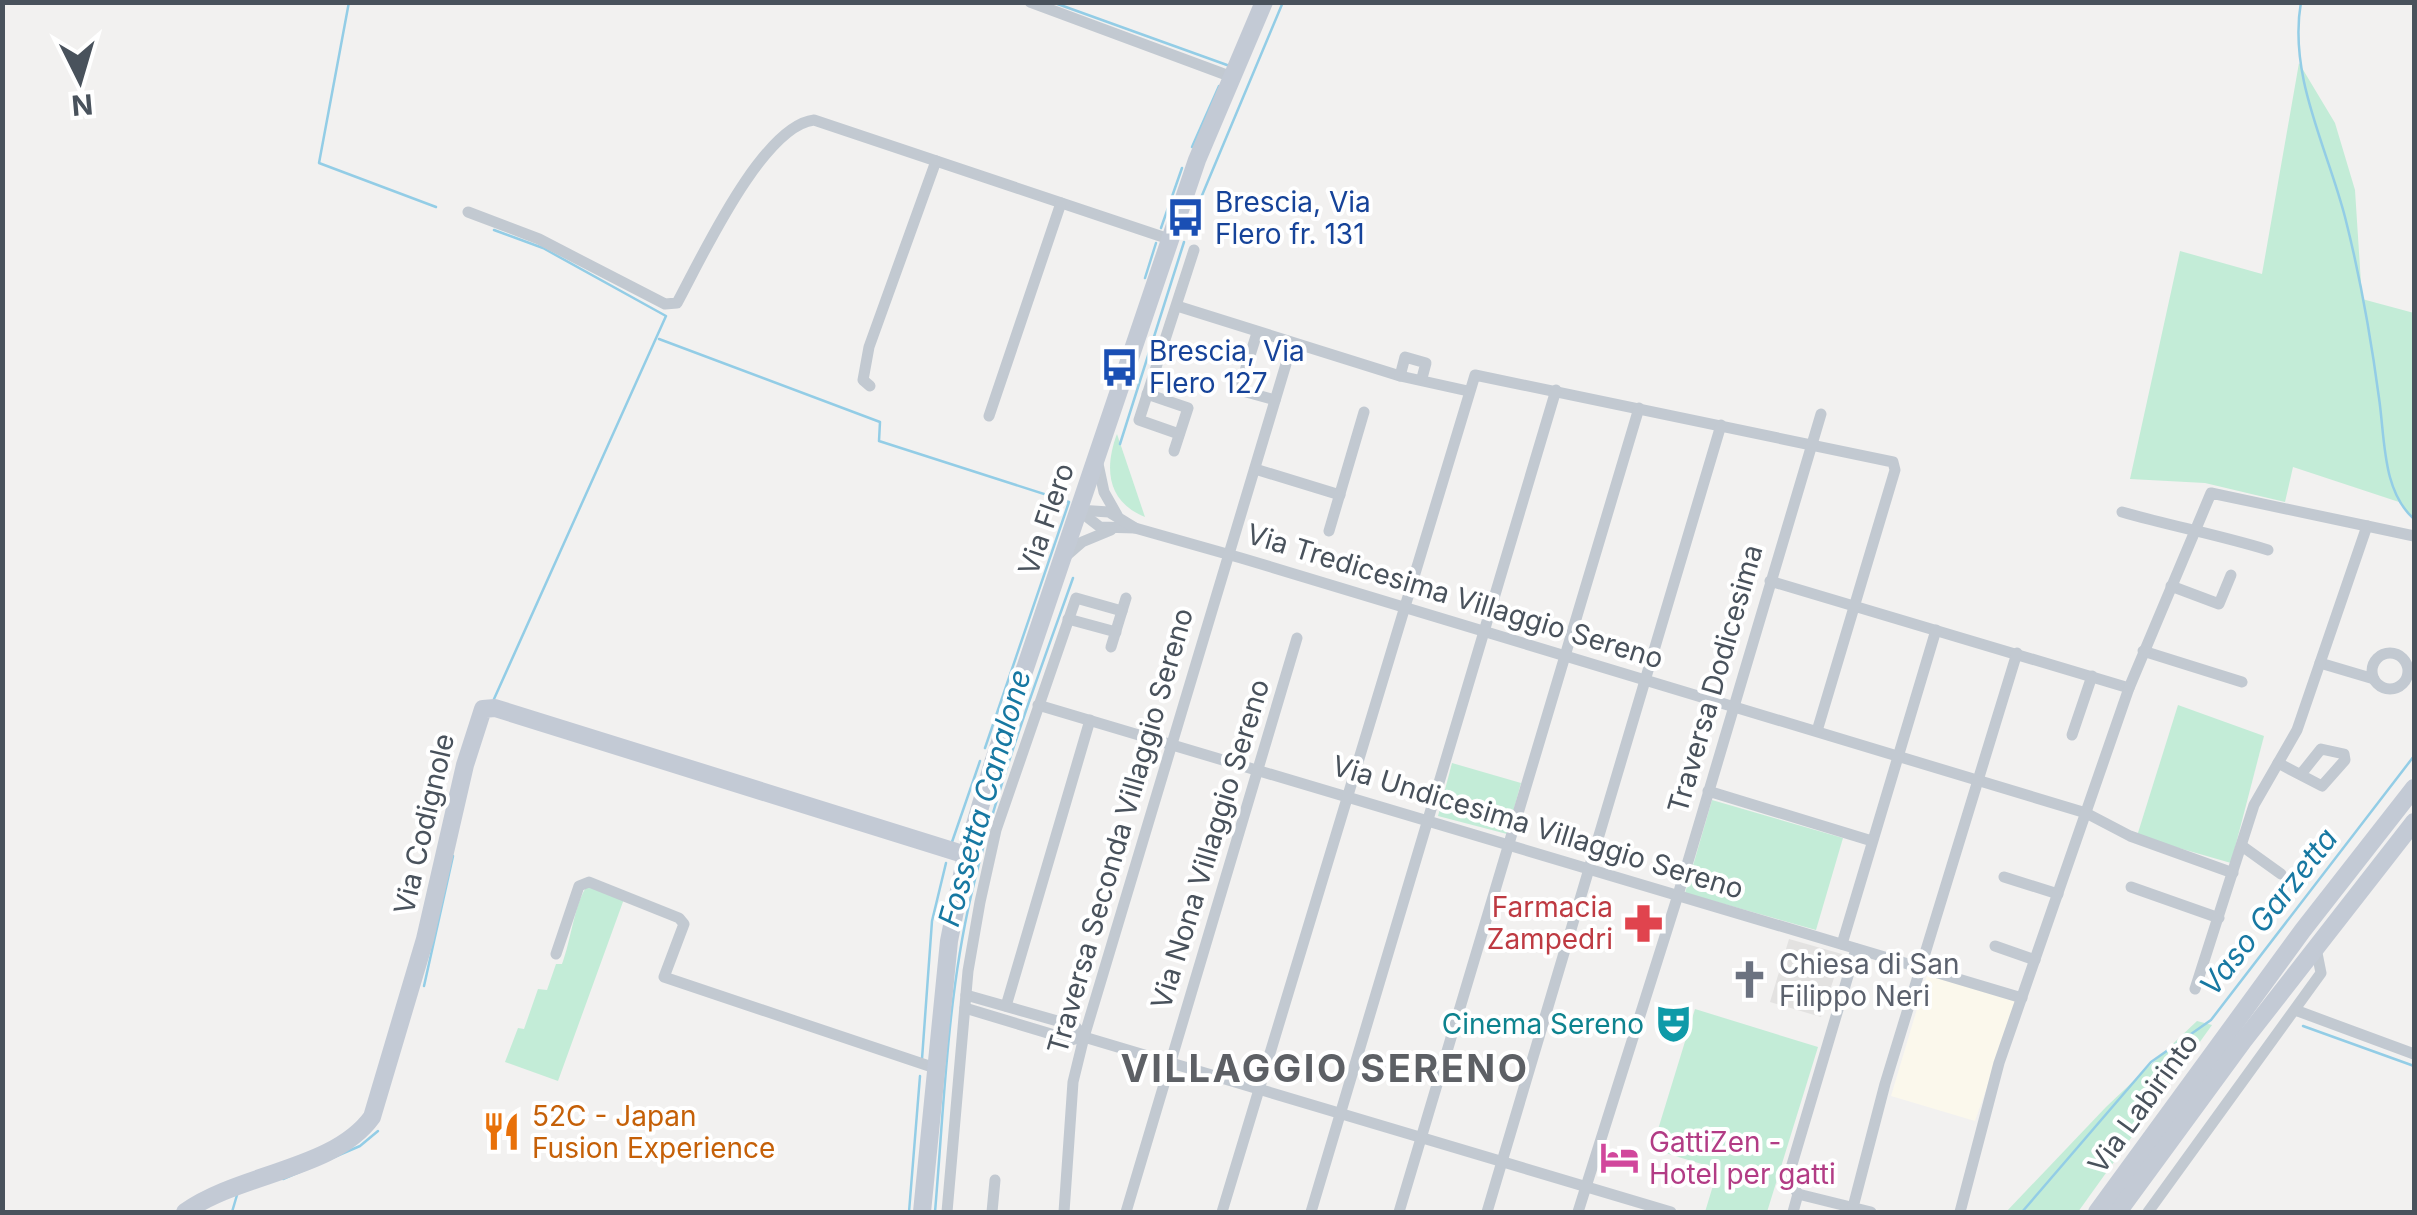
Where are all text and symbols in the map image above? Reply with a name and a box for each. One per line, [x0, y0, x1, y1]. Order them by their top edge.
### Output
north arrow [30, 30, 130, 130]
text: N [70, 87, 94, 123]
place label: Brescia, Via Flero fr. 131 [1215, 185, 1371, 251]
bus stop icon: Brescia, Via Flero fr. 131 [1164, 197, 1206, 239]
place label: Brescia, Via Flero 127 [1149, 334, 1305, 400]
bus stop icon: Brescia, Via Flero 127 [1098, 346, 1140, 388]
street label: Via Flero [1011, 459, 1081, 579]
street label: Via Tredicesima Villaggio Sereno [1243, 516, 1667, 676]
street label: Traversa Dodicesima [1660, 541, 1770, 817]
street label: Traversa Seconda Villaggio Sereno [1040, 604, 1200, 1058]
water label: Fossetta Canalone [930, 665, 1038, 930]
street label: Via Nona Villaggio Sereno [1144, 675, 1276, 1013]
street label: Via Codignole [387, 730, 461, 918]
street label: Via Undicesima Villaggio Sereno [1328, 748, 1748, 906]
water label: Vaso Garzetta [2192, 821, 2345, 1002]
place label: Farmacia Zampedri [1487, 890, 1613, 956]
pharmacy icon: Farmacia Zampedri [1622, 902, 1664, 944]
place label: Chiesa di San Filippo Neri [1779, 947, 1960, 1013]
church icon: Chiesa di San Filippo Neri [1728, 959, 1770, 1001]
theatre icon: Cinema Sereno [1653, 1003, 1695, 1045]
place label: Cinema Sereno [1442, 1007, 1644, 1041]
street label: Via Labirinto [2081, 1026, 2205, 1180]
district label: VILLAGGIO SERENO [1120, 1045, 1530, 1091]
place label: 52C - Japan Fusion Experience [532, 1099, 775, 1165]
restaurant icon: 52C - Japan Fusion Experience [481, 1111, 523, 1153]
place label: GattiZen - Hotel per gatti [1649, 1125, 1836, 1191]
hotel icon: GattiZen - Hotel per gatti [1598, 1137, 1640, 1179]

